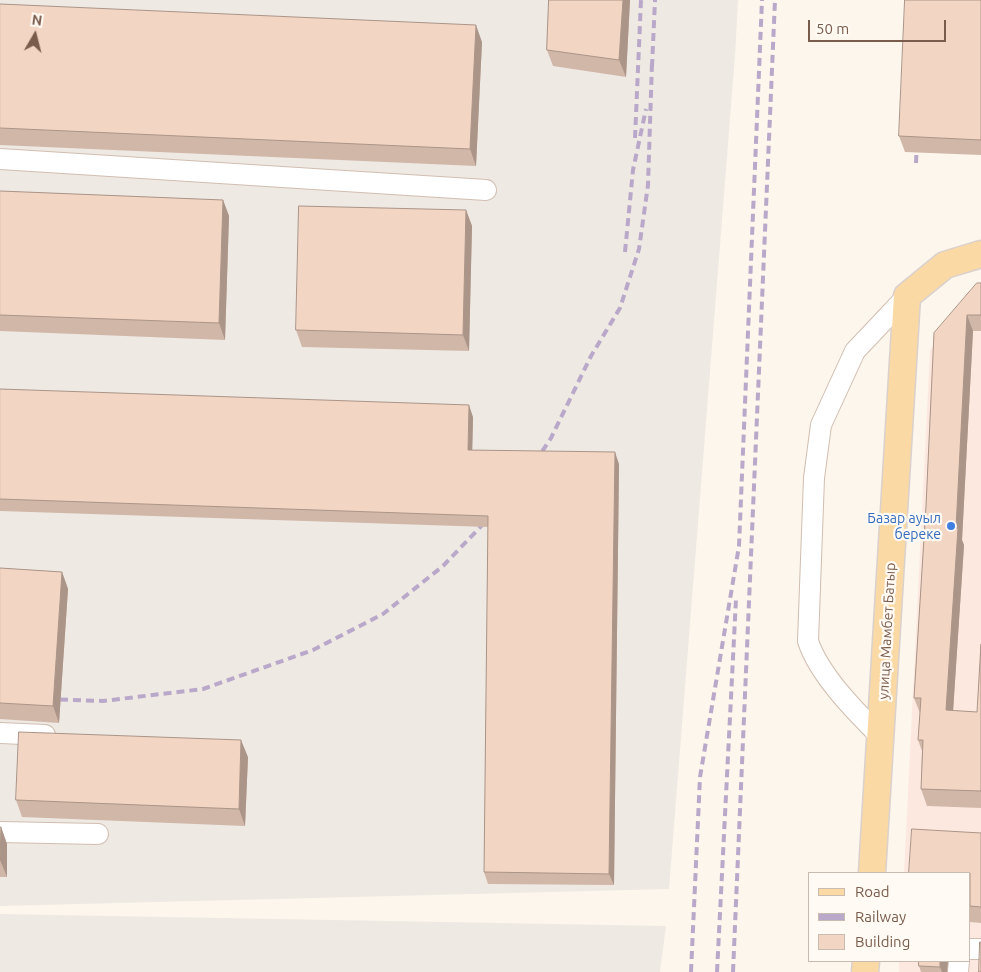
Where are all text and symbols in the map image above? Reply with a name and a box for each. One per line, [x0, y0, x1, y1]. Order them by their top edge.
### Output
north arrow [10, 10, 60, 60]
scale bar [811, 10, 948, 42]
text: N [31, 11, 43, 29]
text: 50 m [816, 20, 849, 37]
place label: Базар ауыл береке [867, 510, 941, 542]
marker: Базар ауыл береке [945, 520, 957, 532]
street label: улица Мамбет Батыр [875, 562, 899, 700]
legend [808, 872, 971, 962]
text: Road [855, 883, 890, 900]
text: Railway [855, 908, 906, 925]
text: Building [855, 933, 910, 950]

